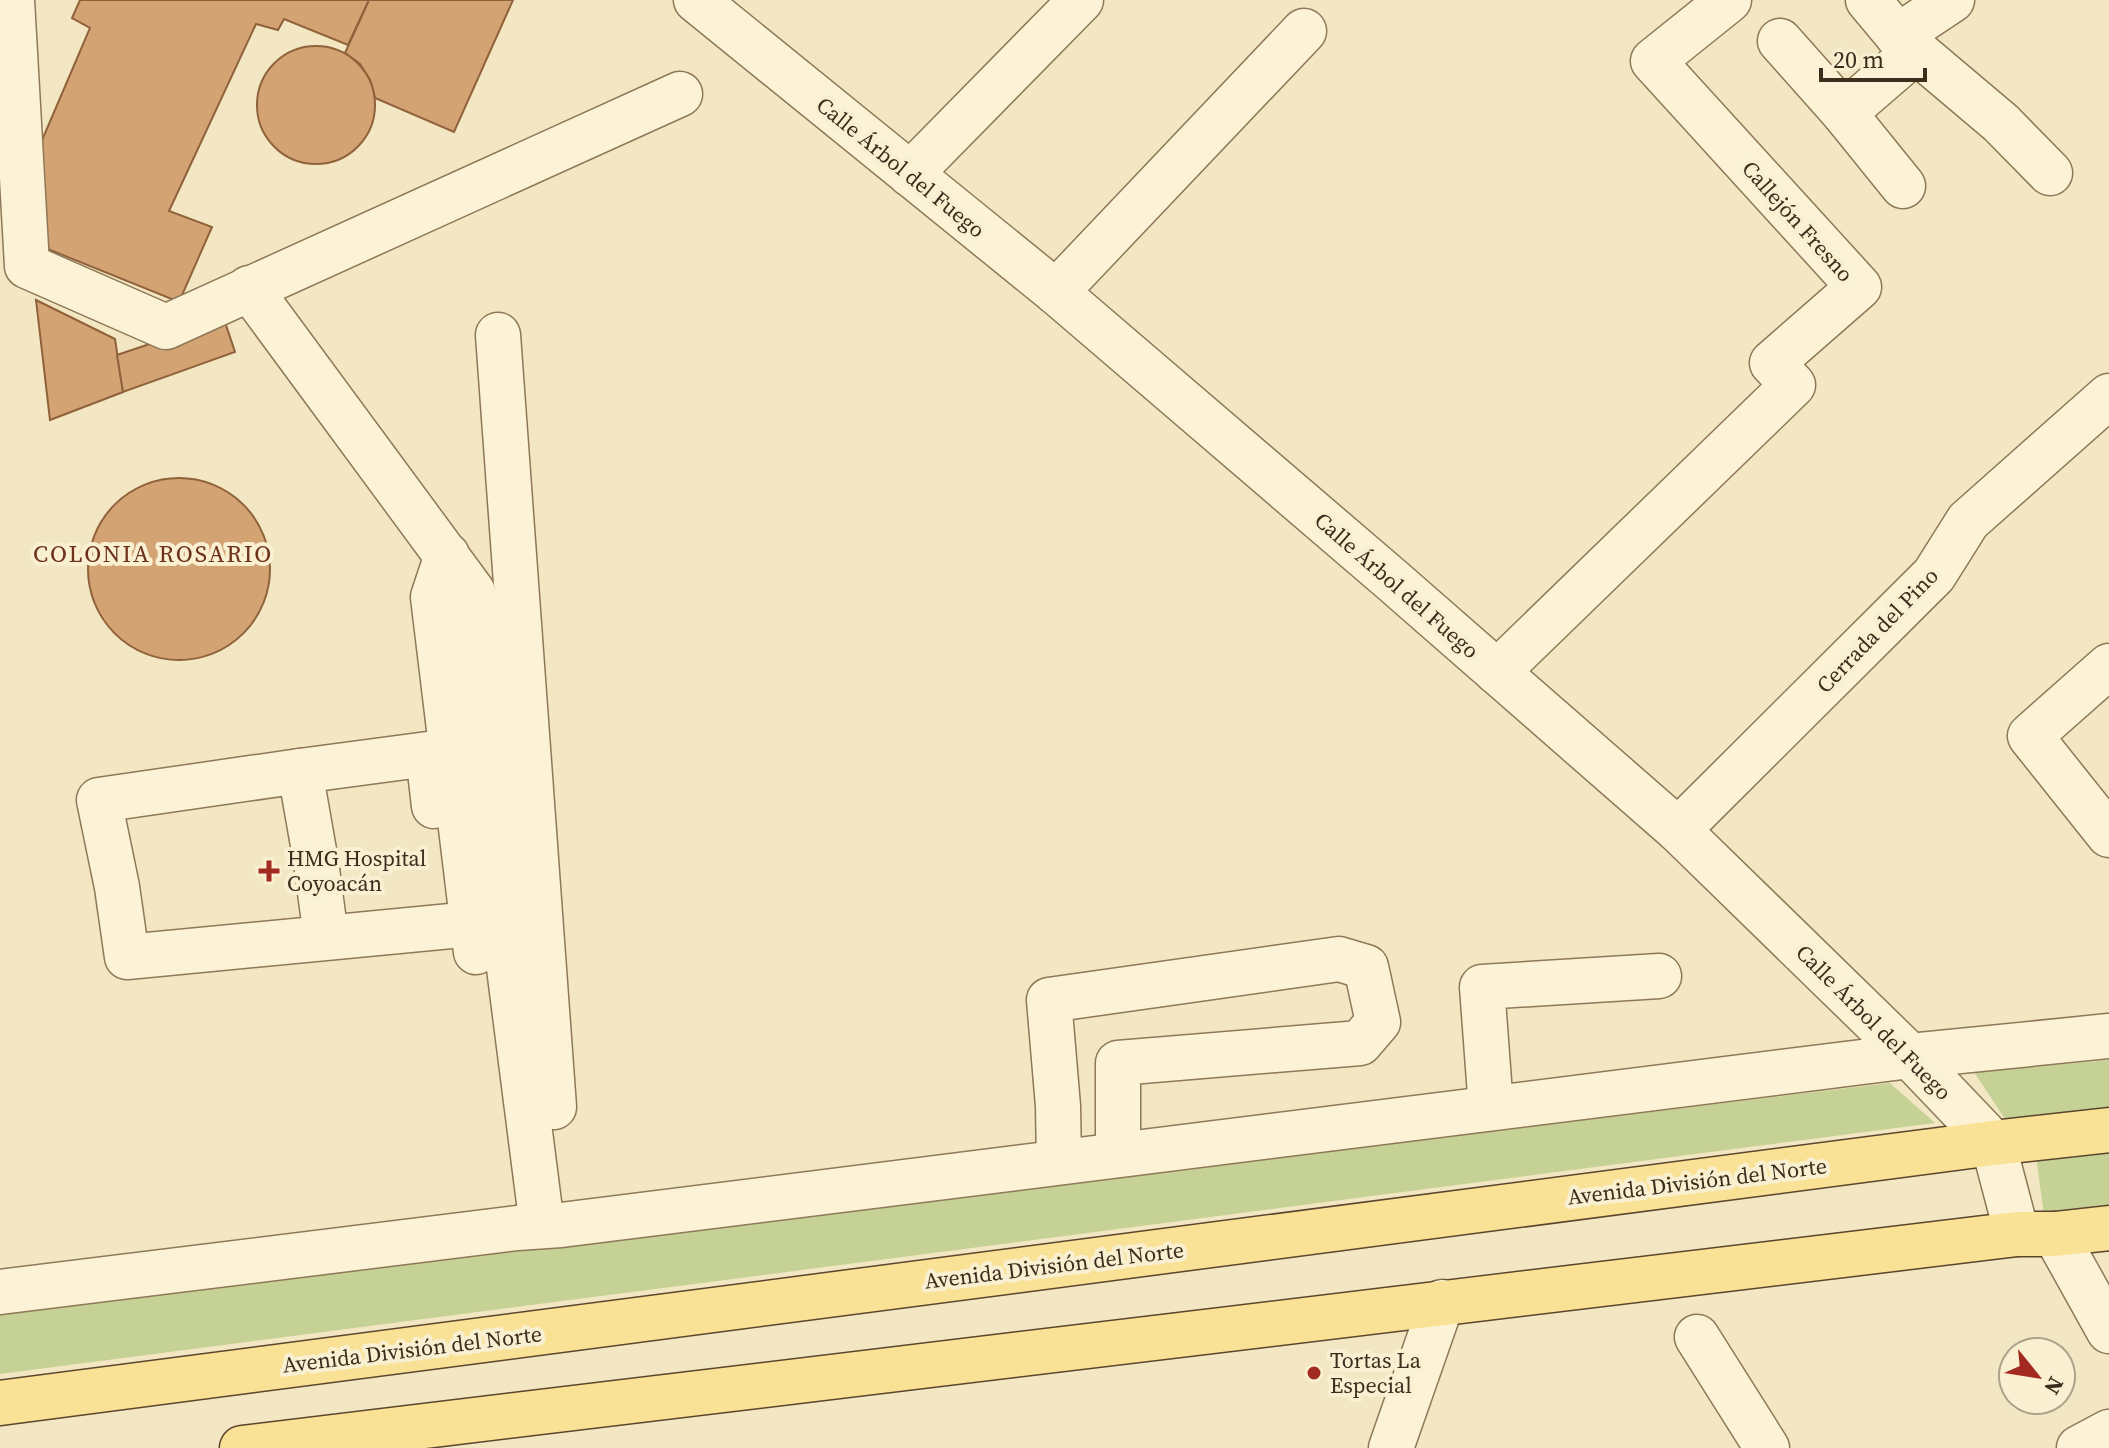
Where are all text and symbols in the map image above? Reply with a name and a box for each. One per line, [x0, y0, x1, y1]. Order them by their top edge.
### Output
scale bar [1821, 32, 1925, 82]
text: 20 m [1833, 43, 1884, 76]
street label: Calle Árbol del Fuego [810, 90, 992, 244]
street label: Callejón Fresno [1735, 154, 1861, 288]
street label: Calle Árbol del Fuego [1308, 505, 1486, 665]
district label: COLONIA ROSARIO [33, 537, 273, 570]
street label: Cerrada del Pino [1809, 561, 1945, 699]
place label: HMG Hospital Coyoacán [287, 843, 426, 898]
marker: HMG Hospital Coyoacán [258, 860, 280, 882]
street label: Calle Árbol del Fuego [1790, 938, 1958, 1106]
street label: Avenida División del Norte [1566, 1150, 1828, 1212]
street label: Avenida División del Norte [923, 1234, 1185, 1296]
street label: Avenida División del Norte [281, 1318, 543, 1380]
north arrow [1997, 1336, 2077, 1416]
place label: Tortas La Especial [1330, 1345, 1422, 1400]
marker: Tortas La Especial [1305, 1364, 1323, 1382]
text: N [2037, 1372, 2071, 1400]

